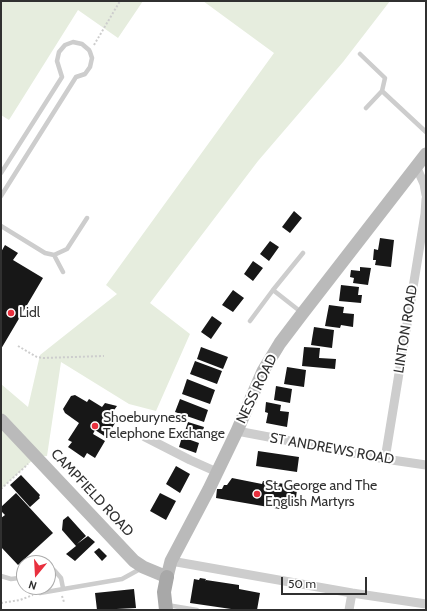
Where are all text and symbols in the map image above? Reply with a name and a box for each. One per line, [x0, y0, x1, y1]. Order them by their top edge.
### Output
street label: LINTON ROAD [391, 284, 421, 374]
place label: Lidl [19, 305, 40, 321]
marker: Lidl [6, 308, 16, 318]
street label: NESS ROAD [233, 352, 281, 426]
place label: Shoeburyness Telephone Exchange [103, 410, 225, 442]
marker: Shoeburyness Telephone Exchange [90, 421, 100, 431]
street label: ST ANDREWS ROAD [268, 430, 396, 468]
street label: CAMPFIELD ROAD [47, 446, 137, 540]
place label: St. George and The English Martyrs [265, 478, 377, 510]
marker: St. George and The English Martyrs [252, 489, 262, 499]
north arrow [16, 555, 56, 595]
scale bar [283, 569, 369, 595]
text: 50 m [288, 576, 316, 591]
text: N [27, 578, 38, 593]

